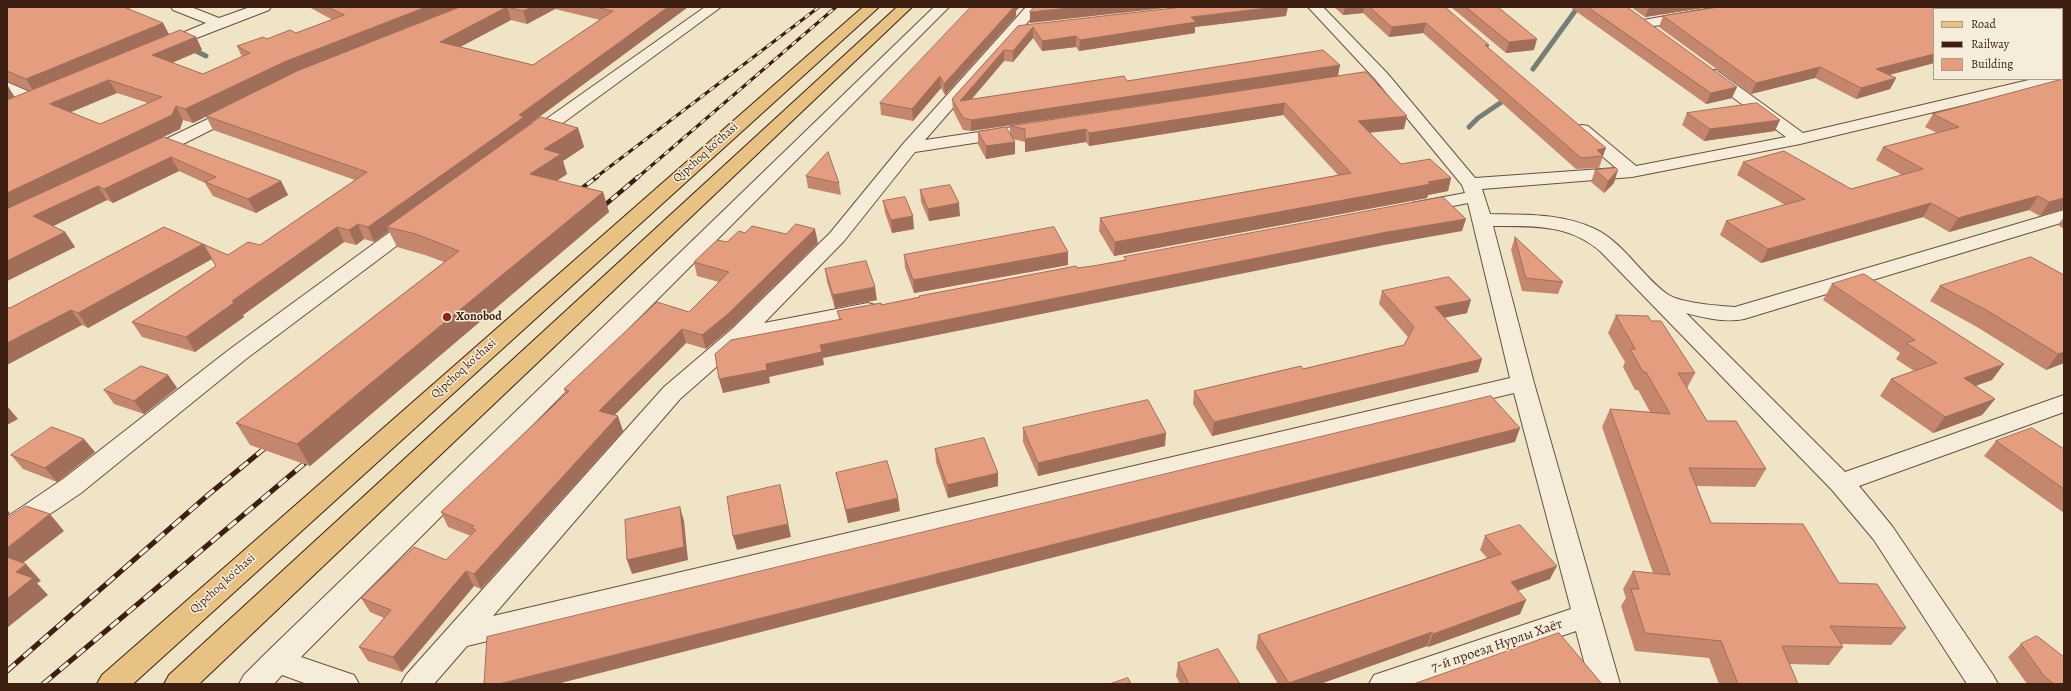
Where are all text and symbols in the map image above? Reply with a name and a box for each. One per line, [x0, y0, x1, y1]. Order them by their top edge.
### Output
legend [1933, 8, 2063, 80]
text: Road [1971, 16, 1996, 32]
text: Railway [1971, 36, 2009, 52]
text: Building [1971, 56, 2013, 72]
street label: Qipchoq ko'chasi [671, 120, 741, 186]
place label: Xonobod [456, 310, 502, 324]
marker: Xonobod [441, 311, 453, 323]
street label: Qipchoq ko'chasi [429, 336, 499, 402]
street label: Qipchoq ko'chasi [188, 551, 258, 617]
street label: 7-й проезд Нурлы Хаёт [1429, 616, 1565, 676]

